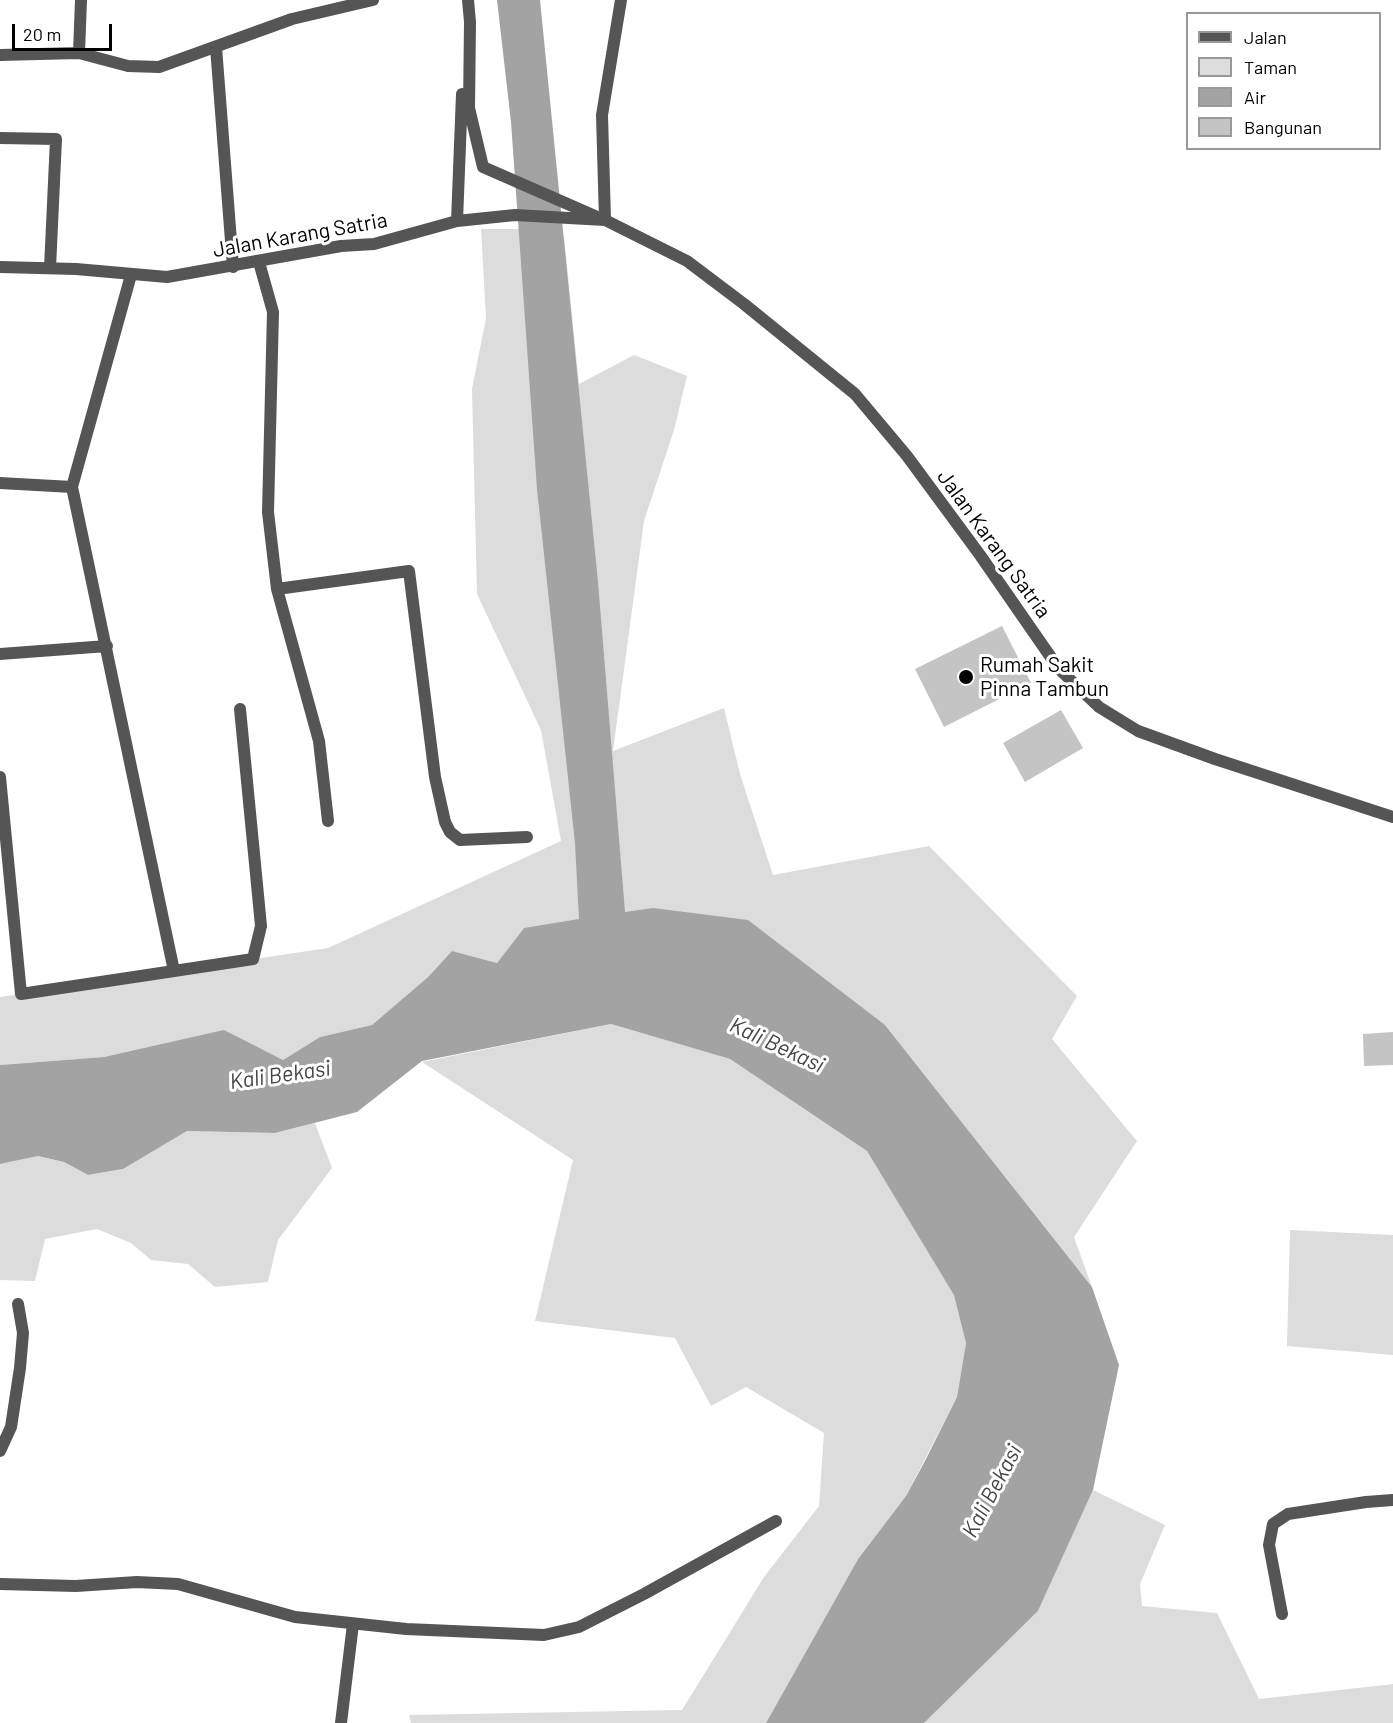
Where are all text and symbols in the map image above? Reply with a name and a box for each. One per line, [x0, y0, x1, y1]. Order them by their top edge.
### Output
scale bar [15, 12, 116, 50]
legend [1186, 12, 1381, 150]
text: 20 m [23, 23, 61, 45]
text: Jalan [1244, 26, 1287, 48]
text: Taman [1244, 56, 1297, 78]
text: Air [1244, 86, 1266, 108]
text: Bangunan [1244, 116, 1322, 138]
street label: Jalan Karang Satria [211, 207, 389, 263]
street label: Jalan Karang Satria [932, 465, 1056, 623]
place label: Rumah Sakit Pinna Tambun [980, 652, 1109, 702]
marker: Rumah Sakit Pinna Tambun [957, 668, 975, 686]
water label: Kali Bekasi [725, 1012, 829, 1078]
water label: Kali Bekasi [228, 1055, 332, 1095]
water label: Kali Bekasi [957, 1440, 1027, 1542]

